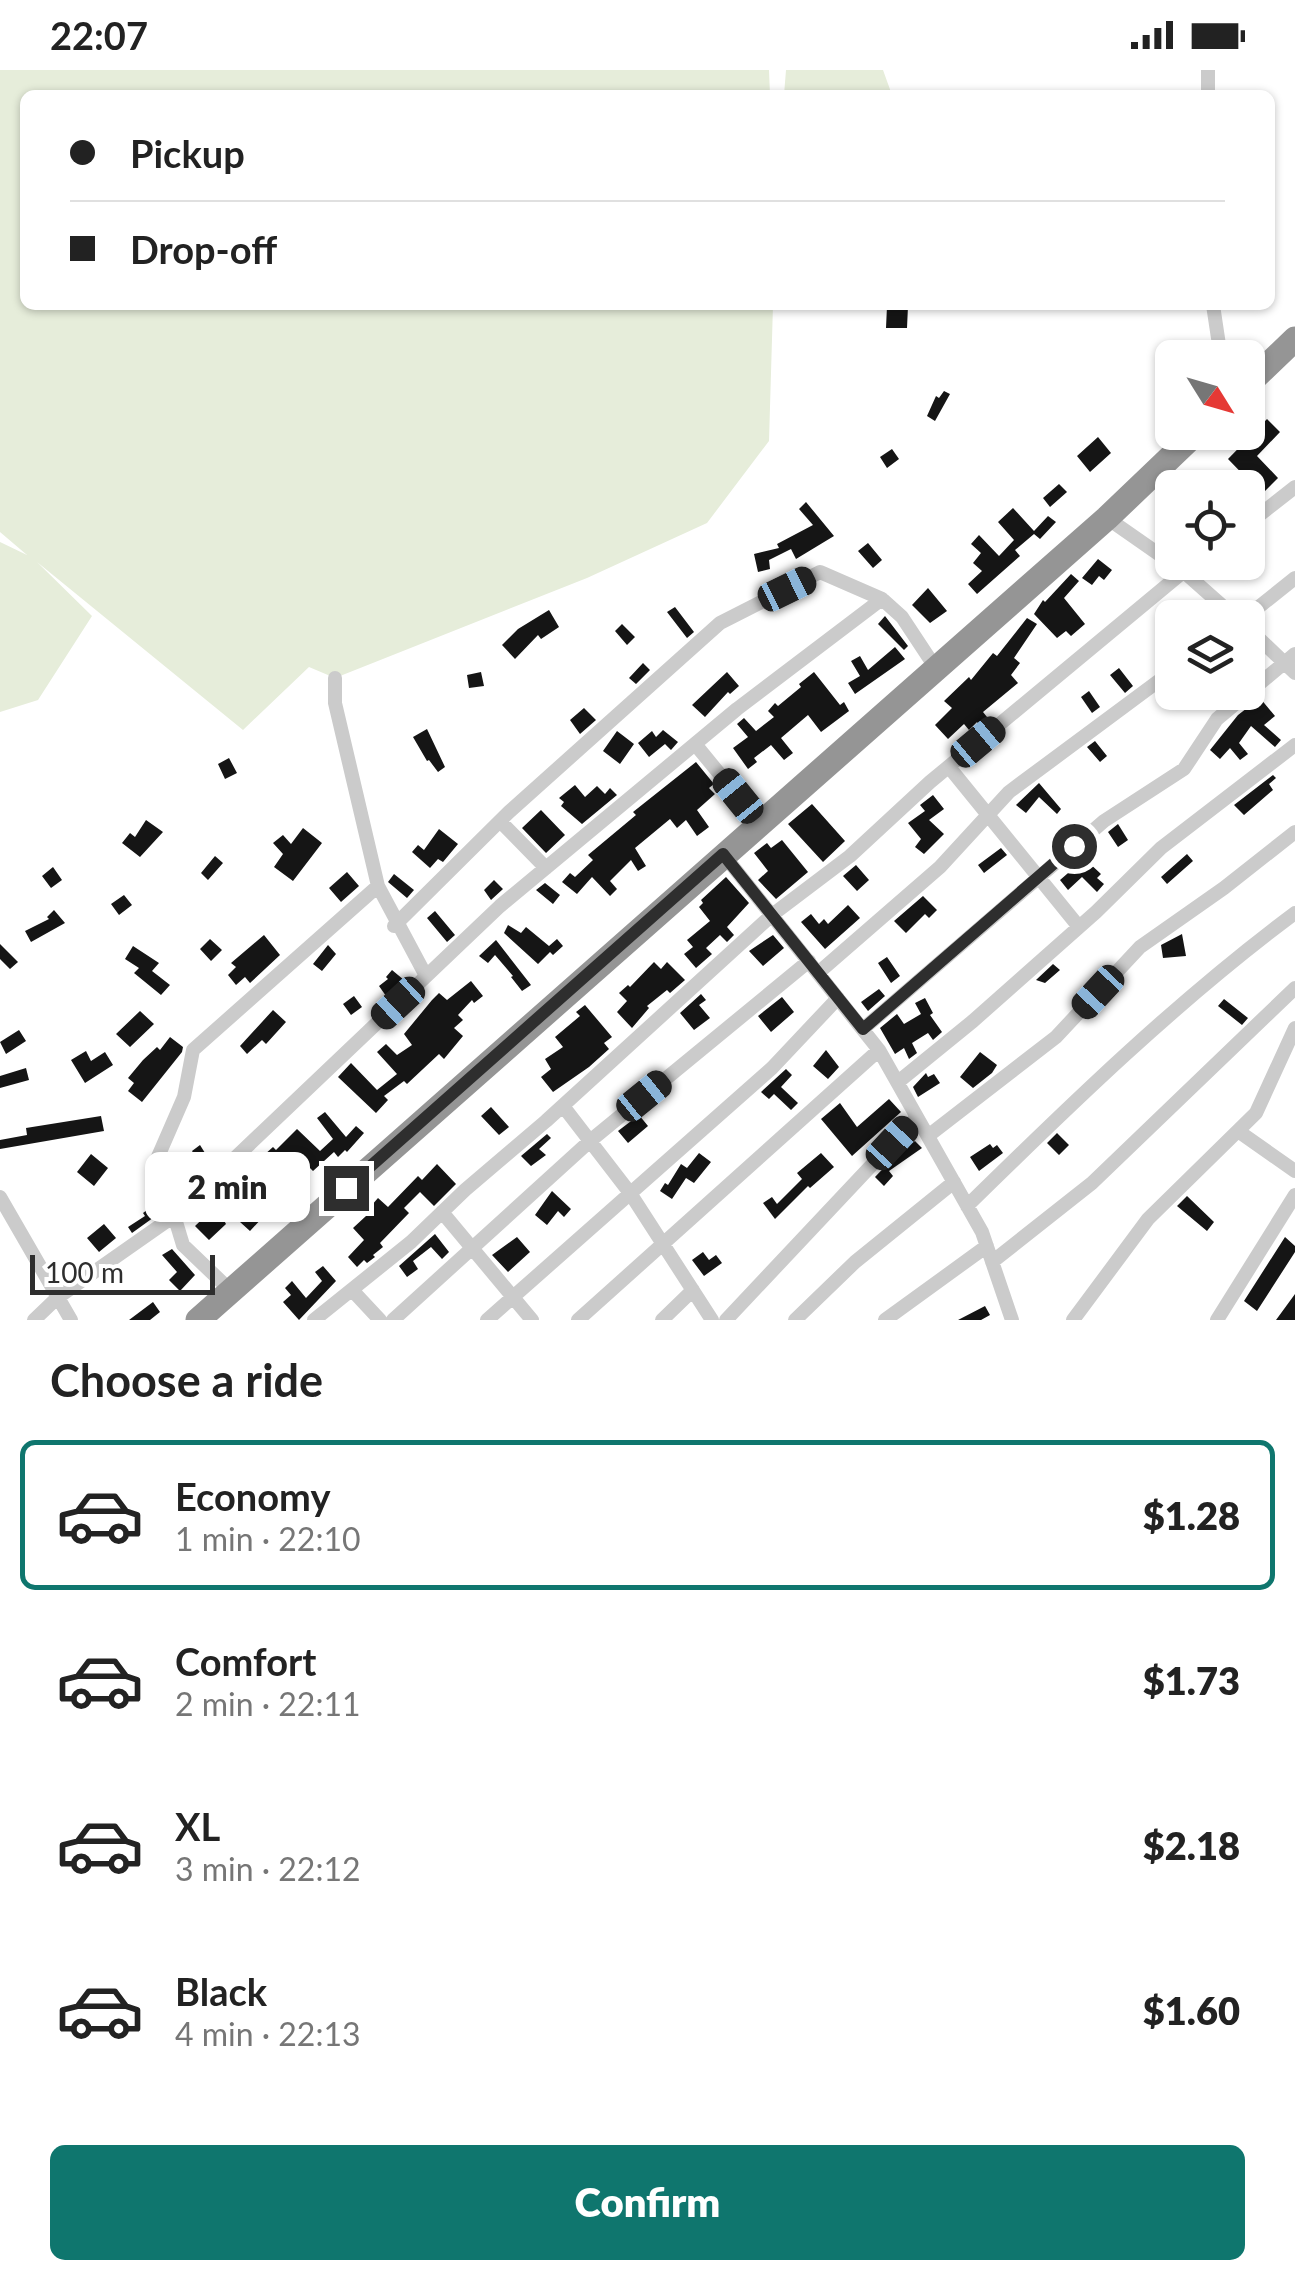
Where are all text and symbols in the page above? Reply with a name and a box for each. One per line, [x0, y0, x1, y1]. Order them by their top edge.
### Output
text: 22:07 [50, 12, 148, 58]
text: Pickup [130, 130, 245, 176]
text: Drop-off [130, 226, 277, 272]
north arrow [1155, 340, 1265, 450]
map controls [1155, 340, 1265, 710]
button: locate [1155, 470, 1265, 580]
car [753, 562, 821, 616]
button: layers [1155, 600, 1265, 710]
car [945, 711, 1011, 773]
car [707, 763, 769, 829]
route start [1052, 824, 1097, 869]
car [1067, 960, 1129, 1024]
car [366, 972, 430, 1034]
car [611, 1065, 677, 1127]
car [861, 1111, 923, 1175]
callout: 2 min [146, 1153, 311, 1223]
route end [324, 1166, 369, 1211]
text: 2 min [188, 1167, 267, 1206]
scale bar [30, 1250, 215, 1294]
text: 100 m [45, 1255, 124, 1289]
text: Choose a ride [50, 1353, 323, 1407]
icon: car [55, 1470, 145, 1560]
text: Economy [175, 1473, 330, 1519]
text: $1.28 [1143, 1492, 1240, 1538]
text: 1 min · 22:10 [175, 1519, 361, 1558]
icon: car [55, 1635, 145, 1725]
text: Comfort [175, 1638, 316, 1684]
text: $1.73 [1143, 1657, 1240, 1703]
text: 2 min · 22:11 [175, 1684, 361, 1723]
icon: car [55, 1800, 145, 1890]
text: XL [175, 1803, 220, 1849]
text: $2.18 [1143, 1822, 1240, 1868]
text: 3 min · 22:12 [175, 1849, 361, 1888]
icon: car [55, 1965, 145, 2055]
text: Black [175, 1968, 267, 2014]
text: $1.60 [1143, 1987, 1240, 2033]
text: 4 min · 22:13 [175, 2014, 361, 2053]
button: Confirm [50, 2145, 1245, 2260]

